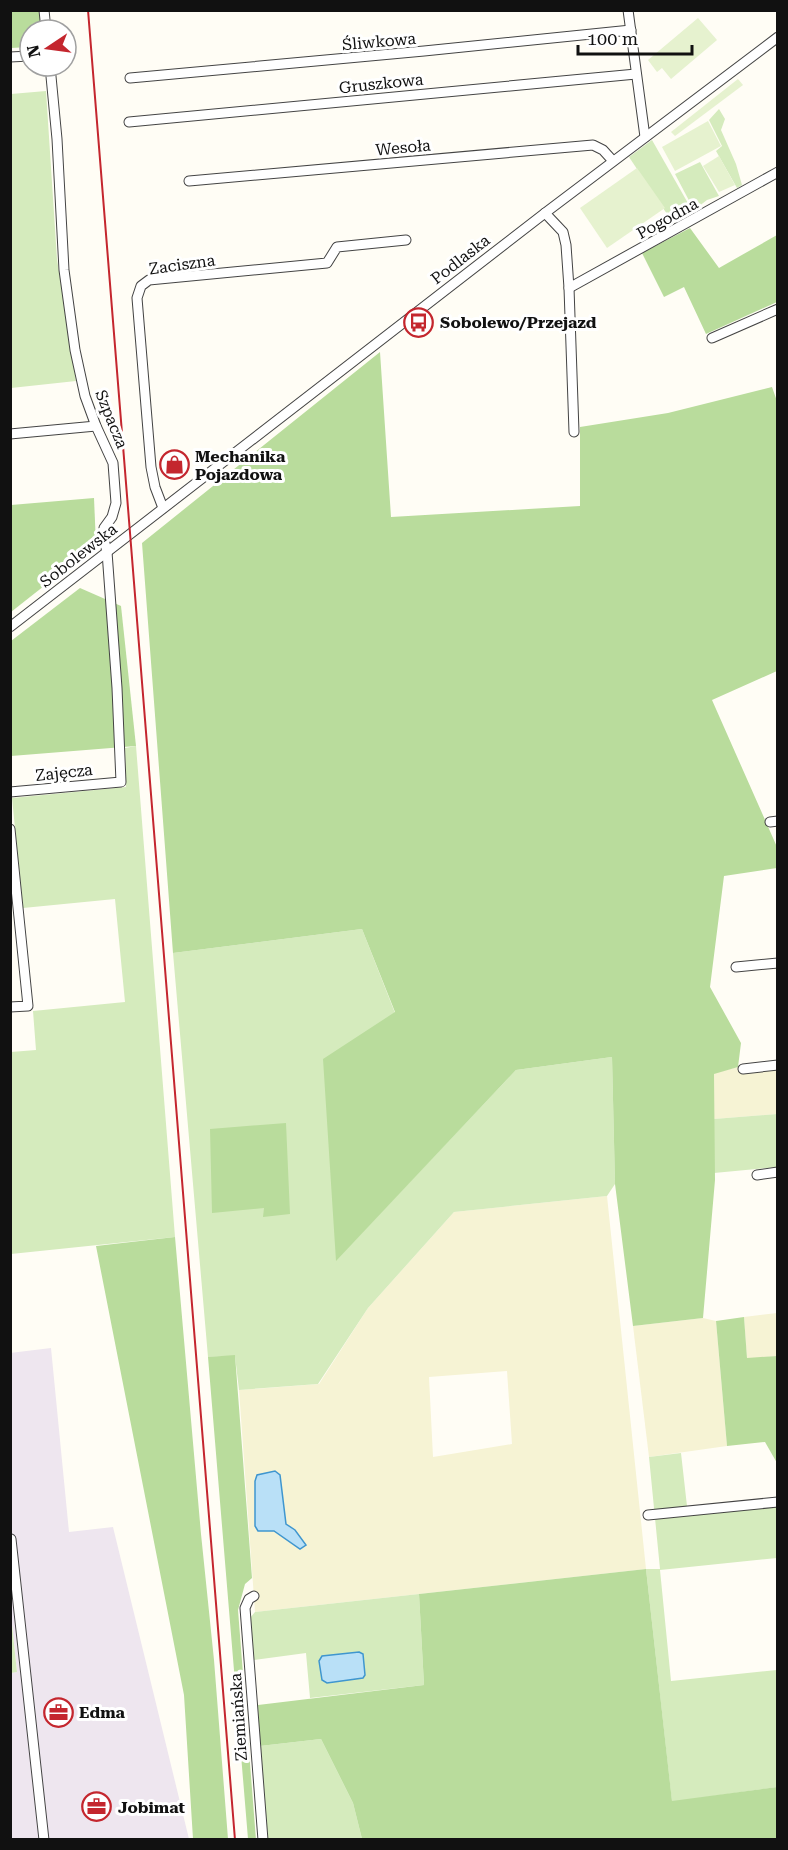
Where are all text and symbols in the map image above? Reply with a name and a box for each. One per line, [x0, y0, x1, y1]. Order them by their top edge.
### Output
north arrow [18, 18, 78, 78]
scale bar [578, 18, 692, 56]
text: 100 m [587, 28, 638, 49]
street label: Śliwkowa [341, 29, 417, 54]
text: N [23, 43, 45, 59]
street label: Gruszkowa [338, 70, 425, 97]
street label: Wesoła [375, 136, 432, 159]
street label: Pogodna [633, 194, 702, 243]
street label: Podlaska [427, 230, 494, 288]
street label: Zaciszna [148, 250, 217, 279]
bus stop icon: Sobolewo/Przejazd [403, 306, 435, 338]
place label: Sobolewo/Przejazd [440, 313, 597, 332]
street label: Szpacza [91, 387, 132, 452]
place label: Mechanika Pojazdowa [195, 447, 286, 484]
shop icon: Mechanika Pojazdowa [158, 449, 190, 481]
street label: Sobolewska [36, 519, 121, 591]
street label: Zajęcza [34, 760, 94, 785]
street label: Ziemiańska [226, 1672, 251, 1762]
office icon: Edma [42, 1696, 74, 1728]
place label: Edma [79, 1703, 126, 1722]
office icon: Jobimat [81, 1791, 113, 1823]
place label: Jobimat [118, 1798, 186, 1817]

